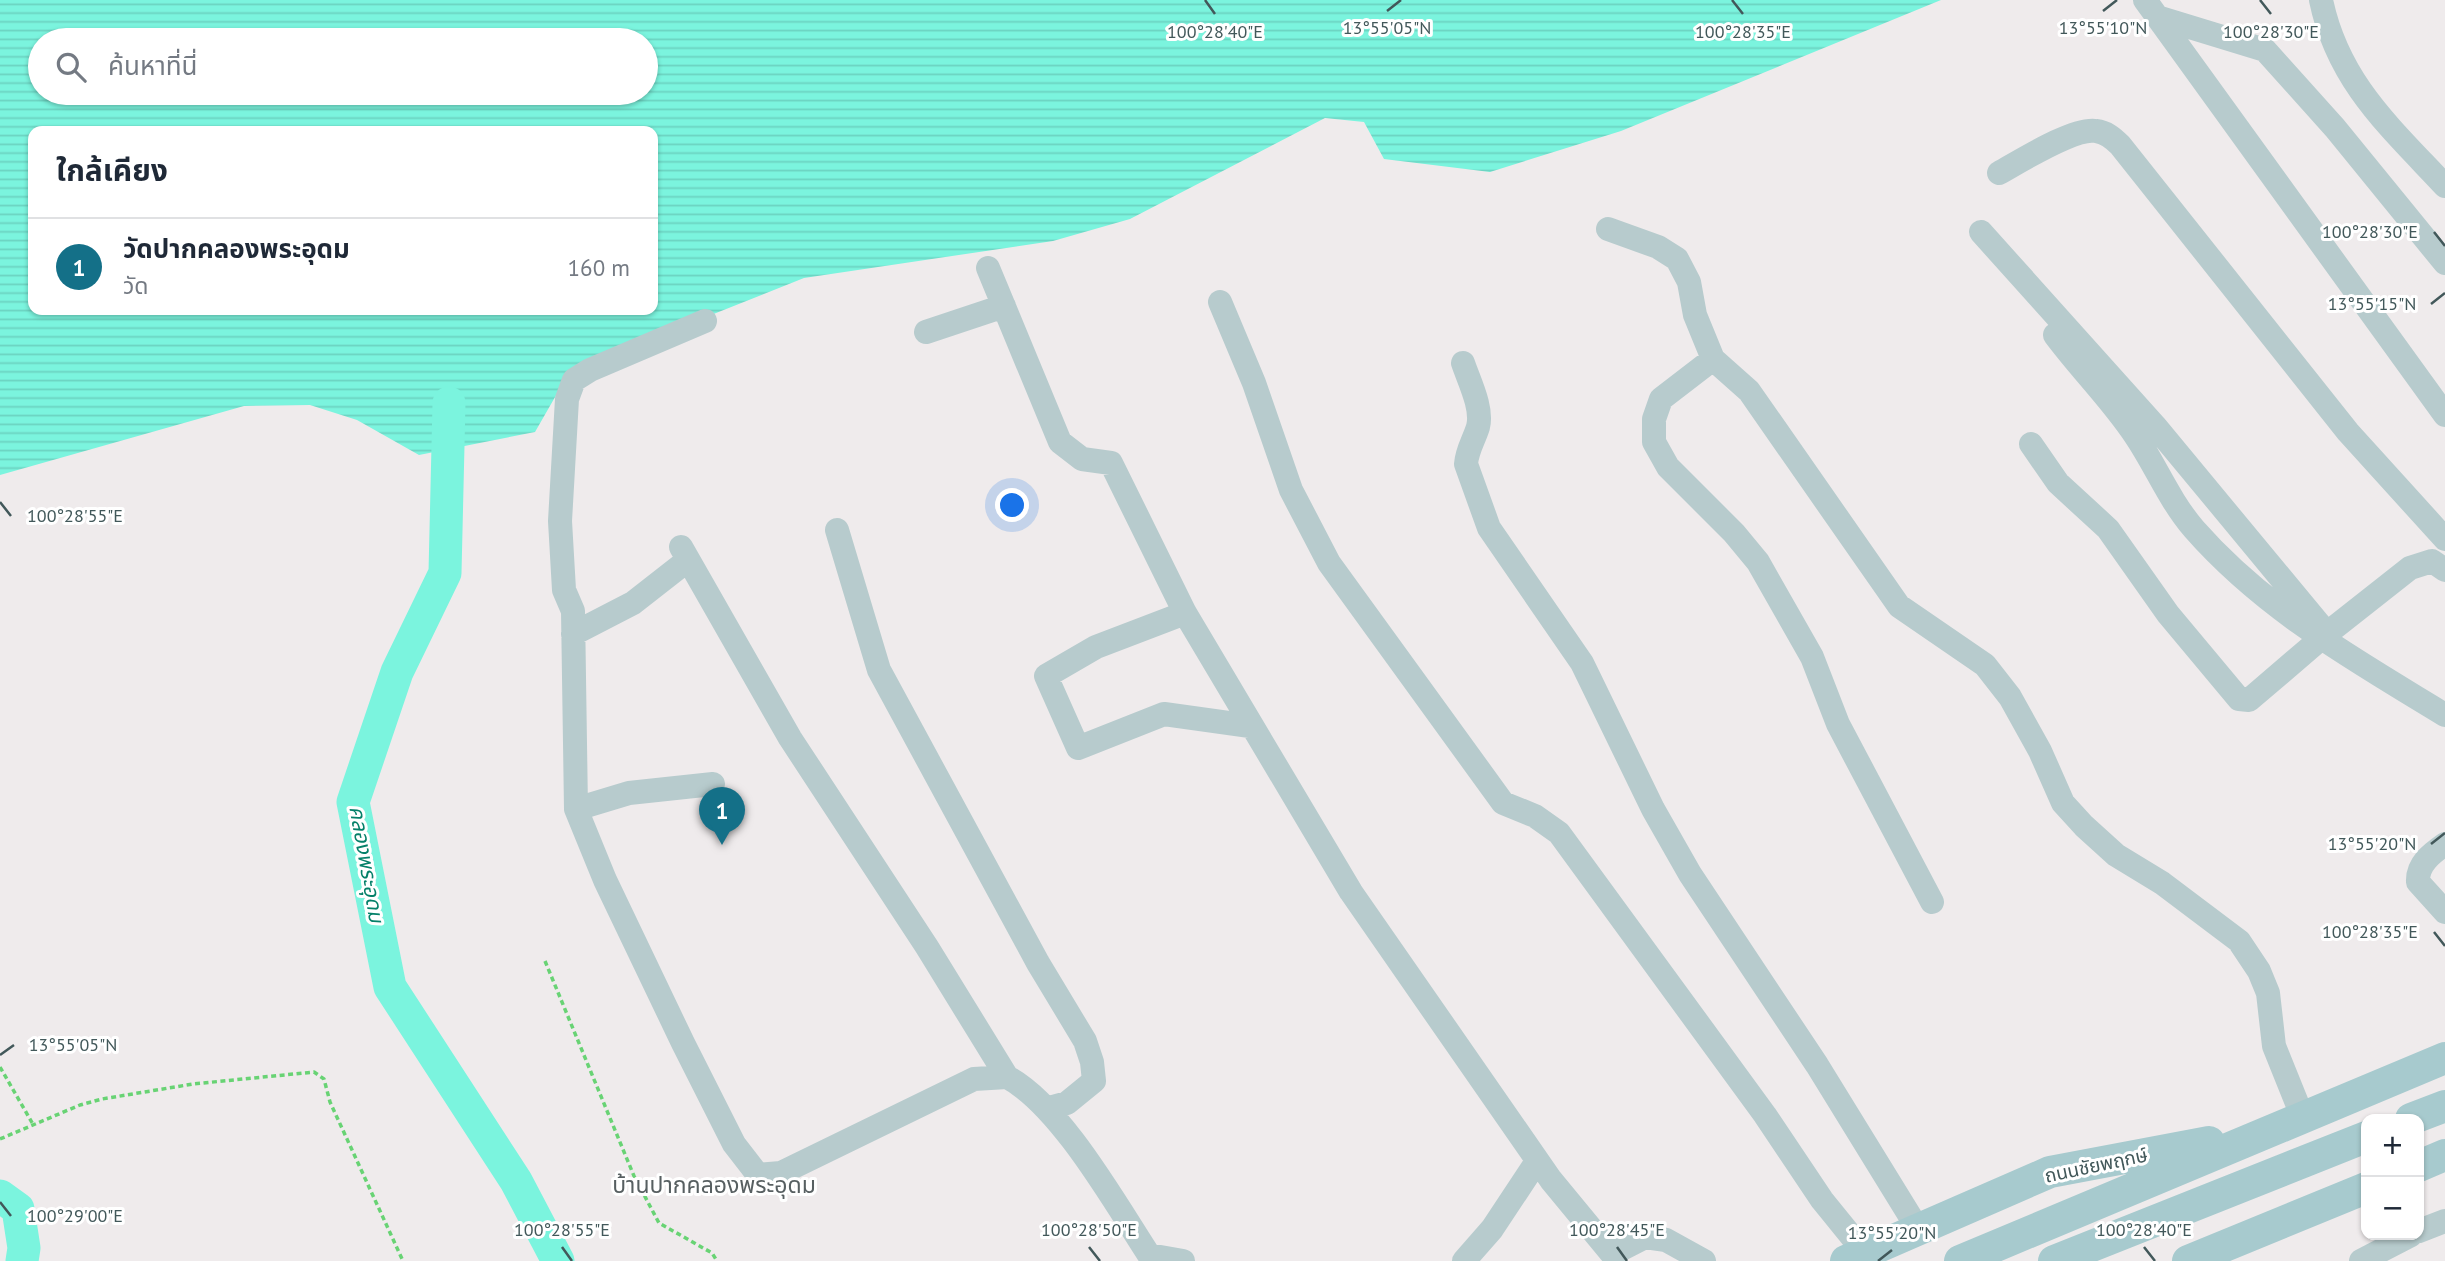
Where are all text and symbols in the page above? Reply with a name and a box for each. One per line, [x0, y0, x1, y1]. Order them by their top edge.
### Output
text: 13°55'05"N [1343, 16, 1431, 39]
text: 13°55'10"N [2059, 16, 2147, 39]
text: 100°28'40"E [1167, 20, 1263, 43]
text: 100°28'35"E [1695, 20, 1791, 43]
text: 100°28'30"E [2223, 20, 2319, 43]
search box [28, 28, 658, 105]
icon: search [52, 48, 90, 86]
text: ค้นหาที่นี่ [108, 49, 198, 82]
text: ใกล้เคียง [56, 150, 168, 189]
text: 100°28'30"E [2322, 220, 2418, 243]
text: วัดปากคลองพระอุดม [123, 232, 350, 265]
text: 1 [72, 253, 86, 282]
text: 160 m [568, 253, 630, 282]
text: วัด [123, 271, 148, 300]
text: 13°55'15"N [2328, 292, 2416, 315]
your location [995, 488, 1029, 522]
text: 100°28'55"E [27, 504, 123, 527]
pin: 1 [699, 787, 745, 845]
water label: คลองพระอุดม [343, 804, 391, 927]
text: 13°55'20"N [2328, 832, 2416, 855]
text: 100°28'35"E [2322, 920, 2418, 943]
text: 13°55'05"N [29, 1033, 117, 1056]
map controls [2361, 1114, 2424, 1240]
button: + [2361, 1114, 2424, 1177]
street label: ถนนชัยพฤกษ์ [2042, 1142, 2150, 1188]
district label: บ้านปากคลองพระอุดม [612, 1170, 816, 1199]
button: − [2361, 1177, 2424, 1240]
text: 100°29'00"E [27, 1204, 123, 1227]
text: 100°28'55"E [514, 1218, 610, 1241]
text: 100°28'50"E [1041, 1218, 1137, 1241]
text: 100°28'45"E [1569, 1218, 1665, 1241]
text: 100°28'40"E [2096, 1218, 2192, 1241]
text: 13°55'20"N [1848, 1221, 1936, 1244]

